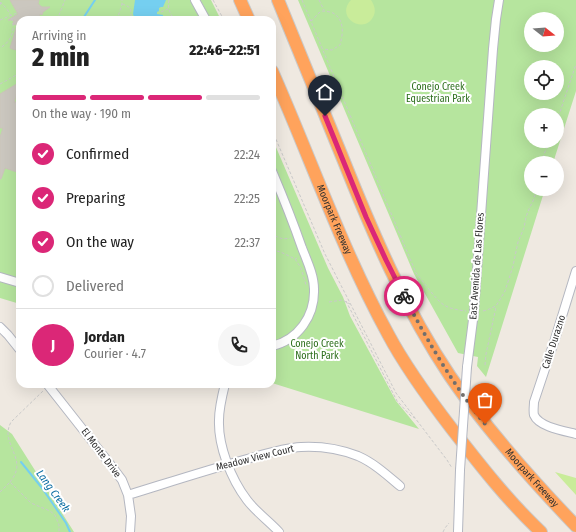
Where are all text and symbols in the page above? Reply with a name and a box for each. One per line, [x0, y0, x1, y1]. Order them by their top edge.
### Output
north arrow [524, 12, 564, 52]
map controls [524, 12, 564, 196]
text: Arriving in [32, 28, 86, 43]
text: 22:46–22:51 [189, 41, 260, 59]
text: 2 min [32, 42, 90, 73]
button: locate [524, 60, 564, 100]
pin [308, 75, 342, 116]
icon: home [314, 81, 336, 103]
park label: Conejo Creek Equestrian Park [406, 81, 470, 105]
text: On the way · 190 m [32, 106, 131, 121]
button: + [524, 108, 564, 148]
icon: check [32, 143, 54, 165]
text: Confirmed [66, 145, 129, 163]
text: 22:24 [234, 147, 260, 162]
button: − [524, 156, 564, 196]
street label: Moorpark Freeway [314, 183, 354, 257]
icon: check [32, 187, 54, 209]
text: Preparing [66, 189, 125, 207]
text: 22:25 [234, 191, 260, 206]
street label: East Avenida de Las Flores [467, 212, 487, 320]
icon: check [32, 231, 54, 253]
text: On the way [66, 233, 134, 251]
text: 22:37 [235, 235, 260, 250]
courier [384, 276, 424, 316]
text: Delivered [66, 277, 124, 295]
icon: bike [393, 285, 415, 307]
street label: Calle Durazno [540, 314, 568, 370]
button: phone [218, 324, 260, 366]
text: Jordan [84, 328, 125, 346]
text: J [51, 336, 55, 354]
park label: Conejo Creek North Park [290, 338, 344, 362]
text: Courier · 4.7 [84, 346, 146, 361]
pin [468, 383, 502, 424]
icon: bag [474, 389, 496, 411]
street label: El Monte Drive [79, 426, 124, 480]
street label: Meadow View Court [215, 442, 296, 473]
street label: Moorpark Freeway [502, 446, 562, 510]
water label: Lang Creek [33, 467, 73, 515]

